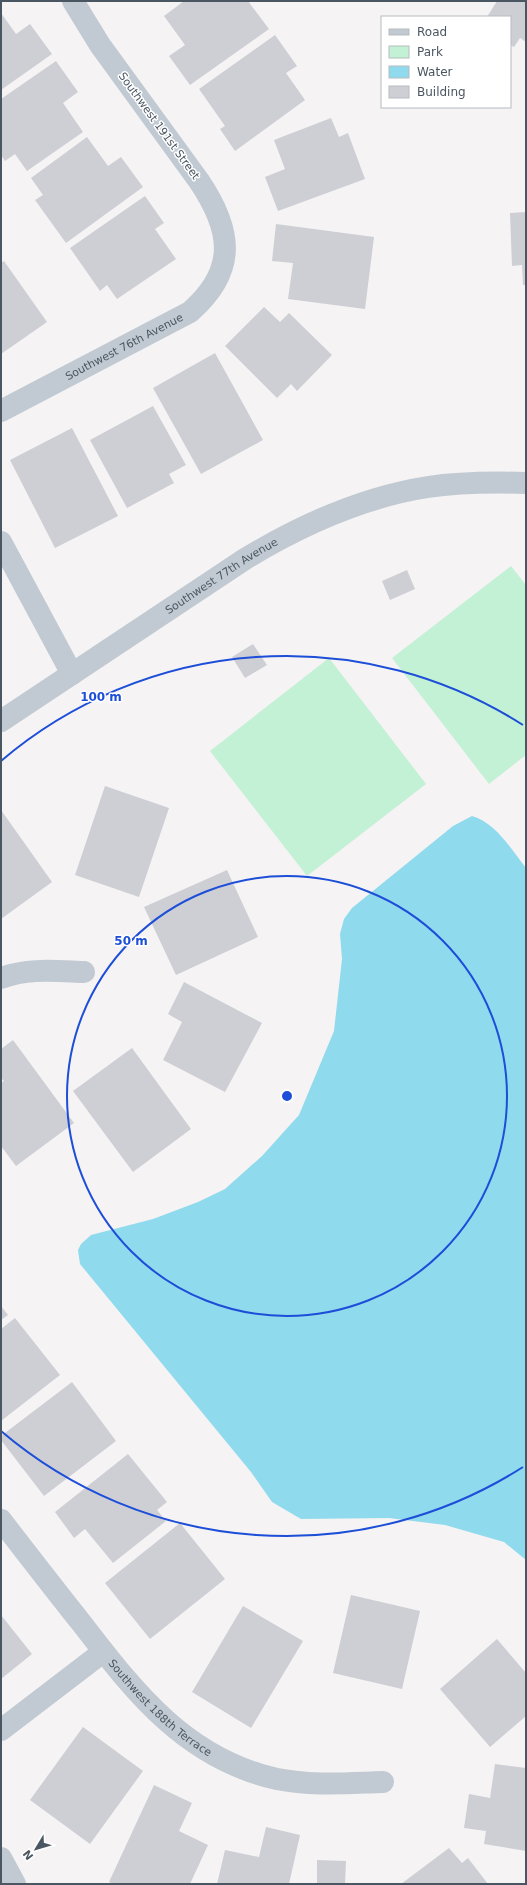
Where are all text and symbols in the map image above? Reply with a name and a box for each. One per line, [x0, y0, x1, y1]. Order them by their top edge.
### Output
legend [381, 16, 511, 108]
text: Road [417, 25, 447, 39]
text: Park [417, 45, 443, 59]
text: Water [417, 65, 453, 79]
street label: Southwest 191st Street [116, 70, 203, 183]
text: Building [417, 85, 466, 99]
street label: Southwest 76th Avenue [63, 310, 185, 383]
street label: Southwest 77th Avenue [163, 535, 280, 617]
text: 100 m [80, 690, 122, 704]
text: 50 m [114, 934, 148, 948]
centre of rings [280, 1089, 294, 1103]
street label: Southwest 188th Terrace [106, 1657, 214, 1759]
north arrow [16, 1829, 56, 1869]
text: N [21, 1847, 36, 1862]

